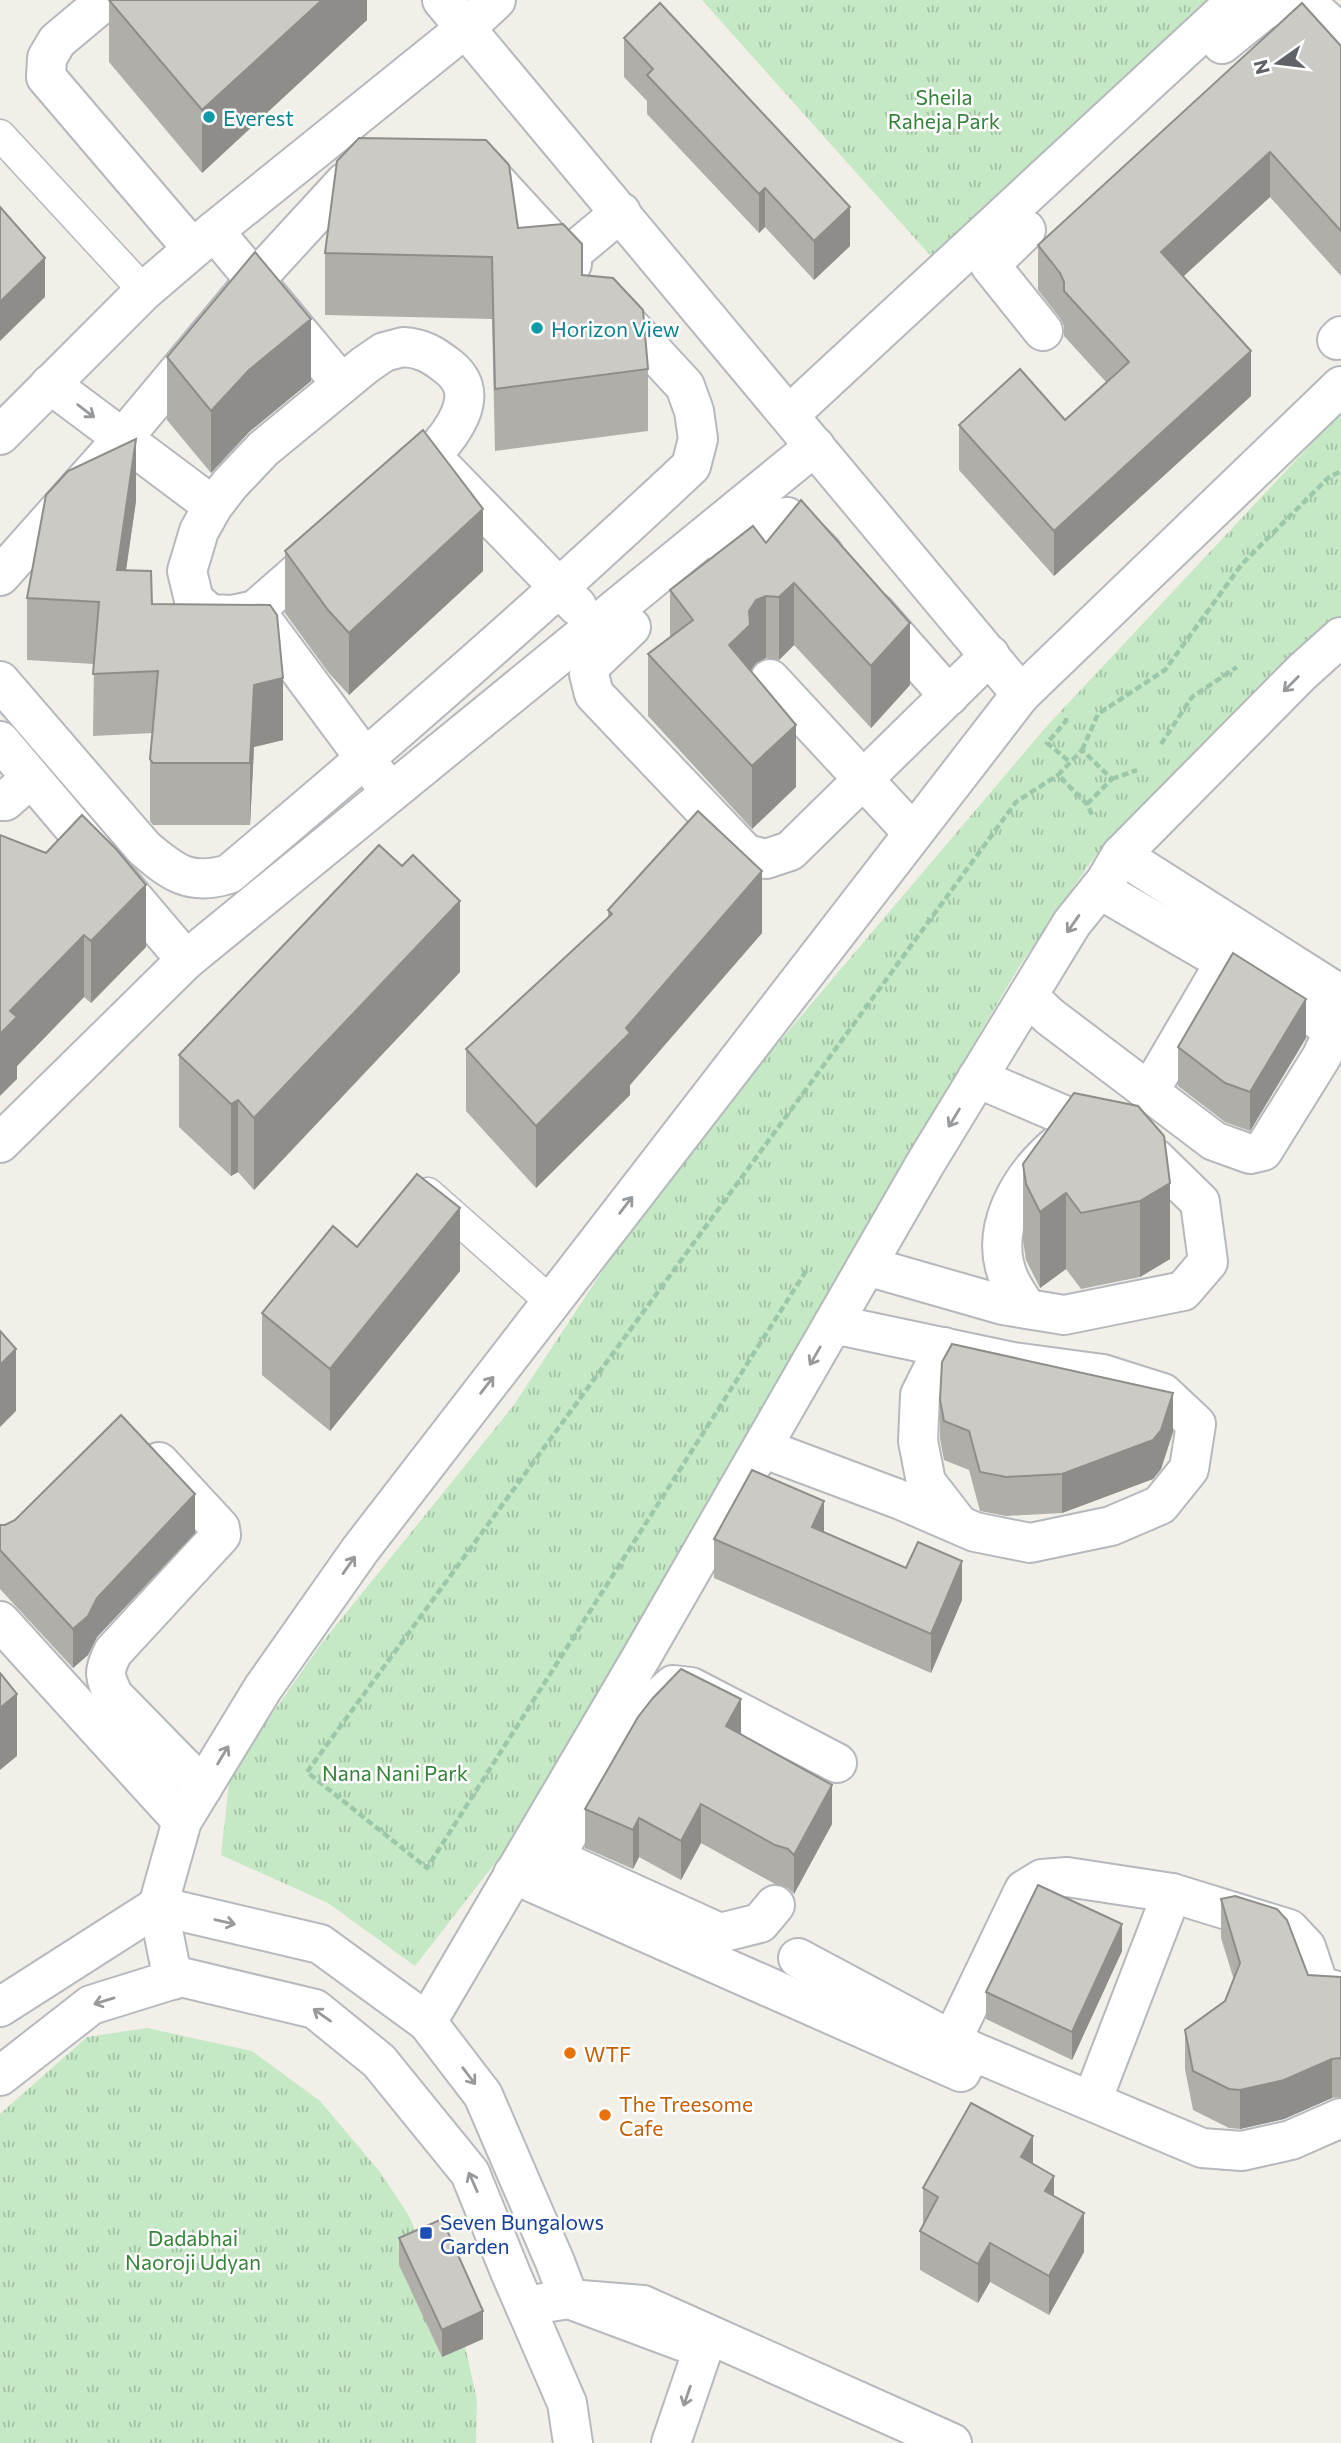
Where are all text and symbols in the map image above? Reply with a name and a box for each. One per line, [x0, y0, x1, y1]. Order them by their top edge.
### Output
north arrow [1243, 28, 1313, 98]
text: N [1248, 58, 1274, 77]
park label: Sheila Raheja Park [888, 84, 1000, 133]
place label: Everest [223, 105, 294, 130]
marker: Everest [201, 109, 217, 125]
place label: Horizon View [551, 316, 680, 341]
marker: Horizon View [529, 320, 545, 336]
one-way arrow [76, 404, 95, 418]
one-way arrow [1283, 675, 1300, 692]
one-way arrow [1065, 914, 1080, 933]
one-way arrow [946, 1107, 960, 1127]
one-way arrow [619, 1196, 634, 1214]
one-way arrow [807, 1346, 821, 1366]
one-way arrow [480, 1376, 495, 1394]
one-way arrow [342, 1556, 356, 1575]
one-way arrow [216, 1745, 230, 1765]
park label: Nana Nani Park [322, 1760, 468, 1785]
one-way arrow [213, 1916, 236, 1929]
one-way arrow [93, 1996, 115, 2009]
one-way arrow [312, 2008, 331, 2023]
place label: WTF [584, 2041, 631, 2066]
marker: WTF [562, 2045, 578, 2061]
one-way arrow [461, 2066, 476, 2085]
place label: The Treesome Cafe [619, 2091, 753, 2140]
marker: The Treesome Cafe [597, 2107, 613, 2123]
one-way arrow [466, 2172, 479, 2193]
place label: Seven Bungalows Garden [440, 2209, 604, 2258]
park label: Dadabhai Naoroji Udyan [125, 2225, 261, 2274]
marker: Seven Bungalows Garden [418, 2225, 434, 2241]
one-way arrow [680, 2385, 692, 2407]

